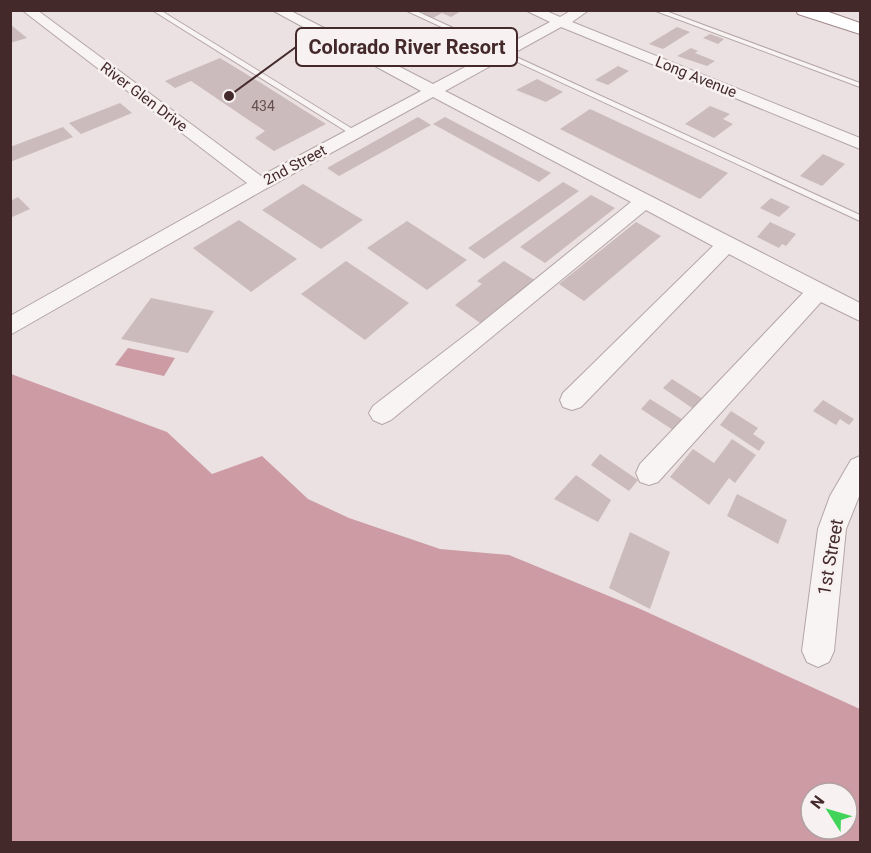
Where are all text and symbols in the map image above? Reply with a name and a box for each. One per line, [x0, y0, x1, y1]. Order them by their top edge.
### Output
callout: Colorado River Resort [296, 28, 517, 66]
text: Colorado River Resort [308, 35, 506, 59]
street label: Long Avenue [653, 53, 739, 101]
street label: River Glen Drive [97, 58, 191, 136]
house number: 434 [251, 98, 275, 114]
street label: 2nd Street [261, 141, 330, 189]
street label: 1st Street [813, 517, 847, 597]
north arrow [799, 781, 859, 841]
text: N [806, 792, 828, 813]

